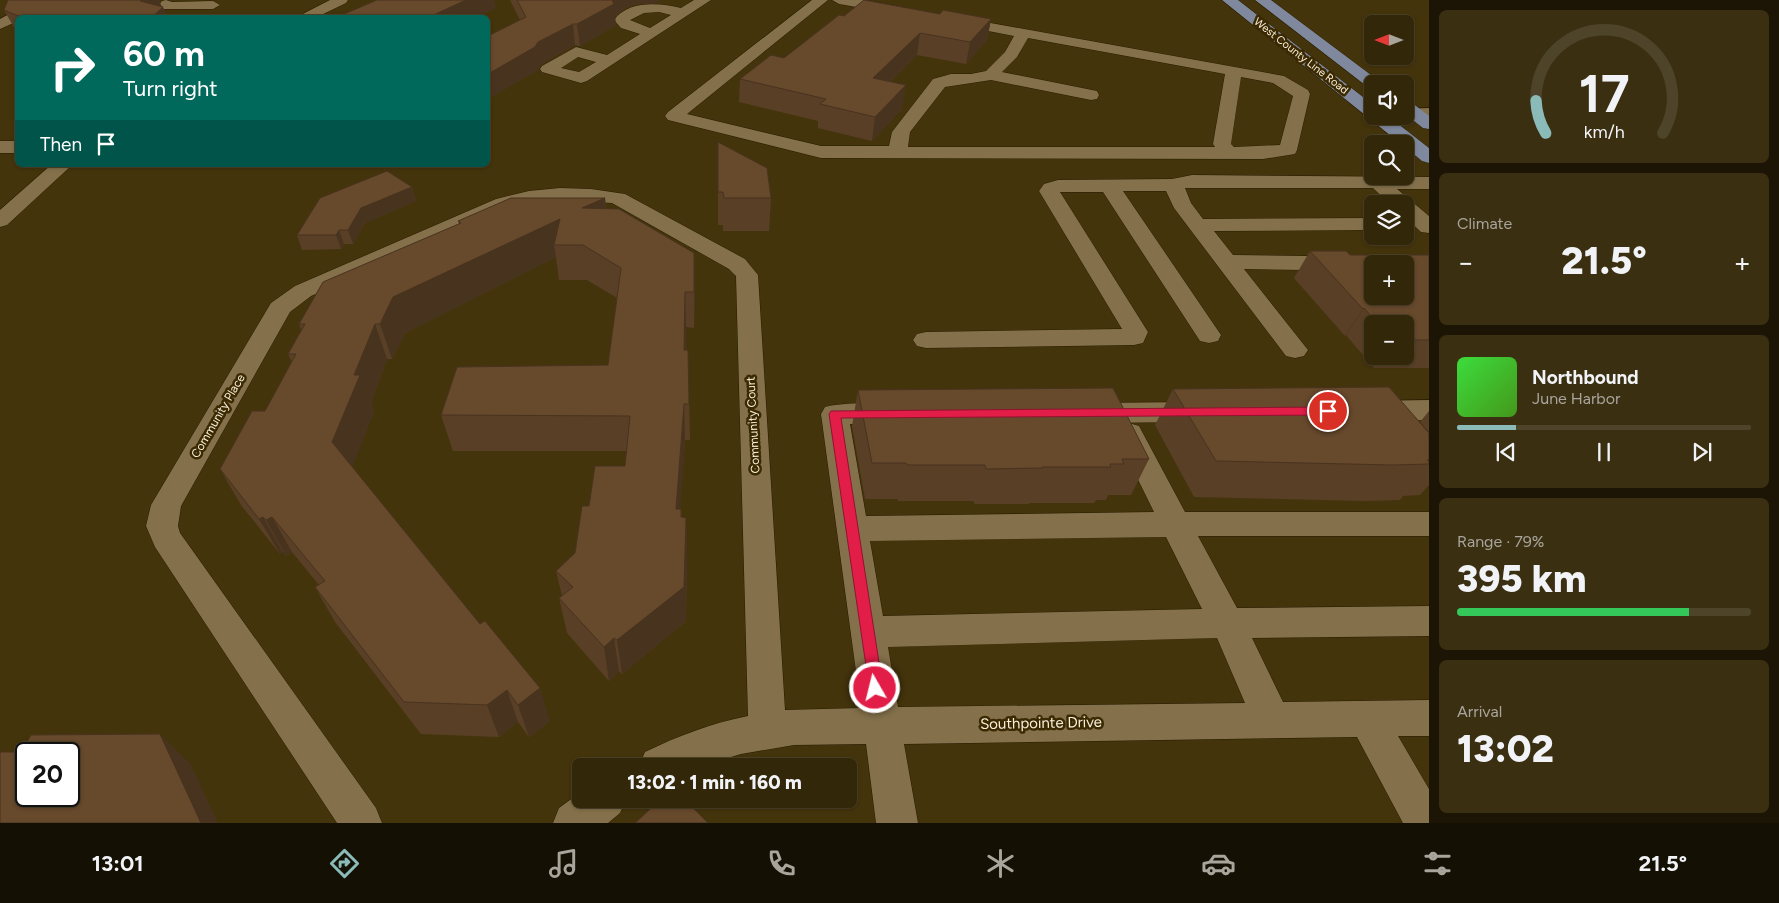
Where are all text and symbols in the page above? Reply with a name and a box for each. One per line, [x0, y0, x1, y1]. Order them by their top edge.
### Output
street label: West County Line Road [1251, 15, 1351, 97]
north arrow [1364, 15, 1414, 65]
map controls [1364, 15, 1414, 365]
text: 60 m [123, 33, 205, 75]
icon: right [40, 35, 105, 100]
text: 17 [1579, 63, 1629, 125]
text: Turn right [123, 75, 218, 102]
button: sound [1364, 75, 1414, 125]
text: km/h [1584, 121, 1624, 142]
icon: arrive [92, 130, 120, 158]
text: Then [40, 133, 82, 156]
button: search [1364, 135, 1414, 185]
button: layers [1364, 195, 1414, 245]
text: Climate [1457, 214, 1512, 233]
text: 21.5° [1561, 238, 1647, 284]
text: − [1457, 245, 1474, 279]
text: + [1734, 245, 1751, 279]
button: + [1364, 255, 1414, 305]
button: − [1364, 315, 1414, 365]
text: Northbound [1532, 366, 1639, 389]
street label: Community Place [188, 371, 248, 461]
street label: Community Court [743, 376, 763, 474]
text: June Harbor [1532, 389, 1620, 408]
pin [1307, 390, 1349, 432]
icon: arrive [1314, 397, 1342, 425]
icon: previous [1492, 438, 1520, 466]
icon: pause [1590, 438, 1618, 466]
icon: next [1688, 438, 1716, 466]
text: Range · 79% [1457, 532, 1544, 551]
text: 395 km [1457, 556, 1587, 602]
position arrow [848, 661, 900, 713]
text: Arrival [1457, 702, 1502, 721]
street label: Southpointe Drive [980, 713, 1102, 733]
text: 13:02 [1457, 726, 1554, 772]
speed limit sign: 20 [15, 742, 80, 807]
text: 13:02 · 1 min · 160 m [627, 771, 802, 794]
icon: directions [327, 846, 362, 881]
icon: music [546, 846, 581, 881]
icon: phone [764, 846, 799, 881]
icon: climate [983, 846, 1018, 881]
icon: car [1201, 846, 1236, 881]
icon: filters [1420, 846, 1455, 881]
text: 13:01 [92, 850, 143, 877]
text: 21.5° [1639, 850, 1687, 877]

